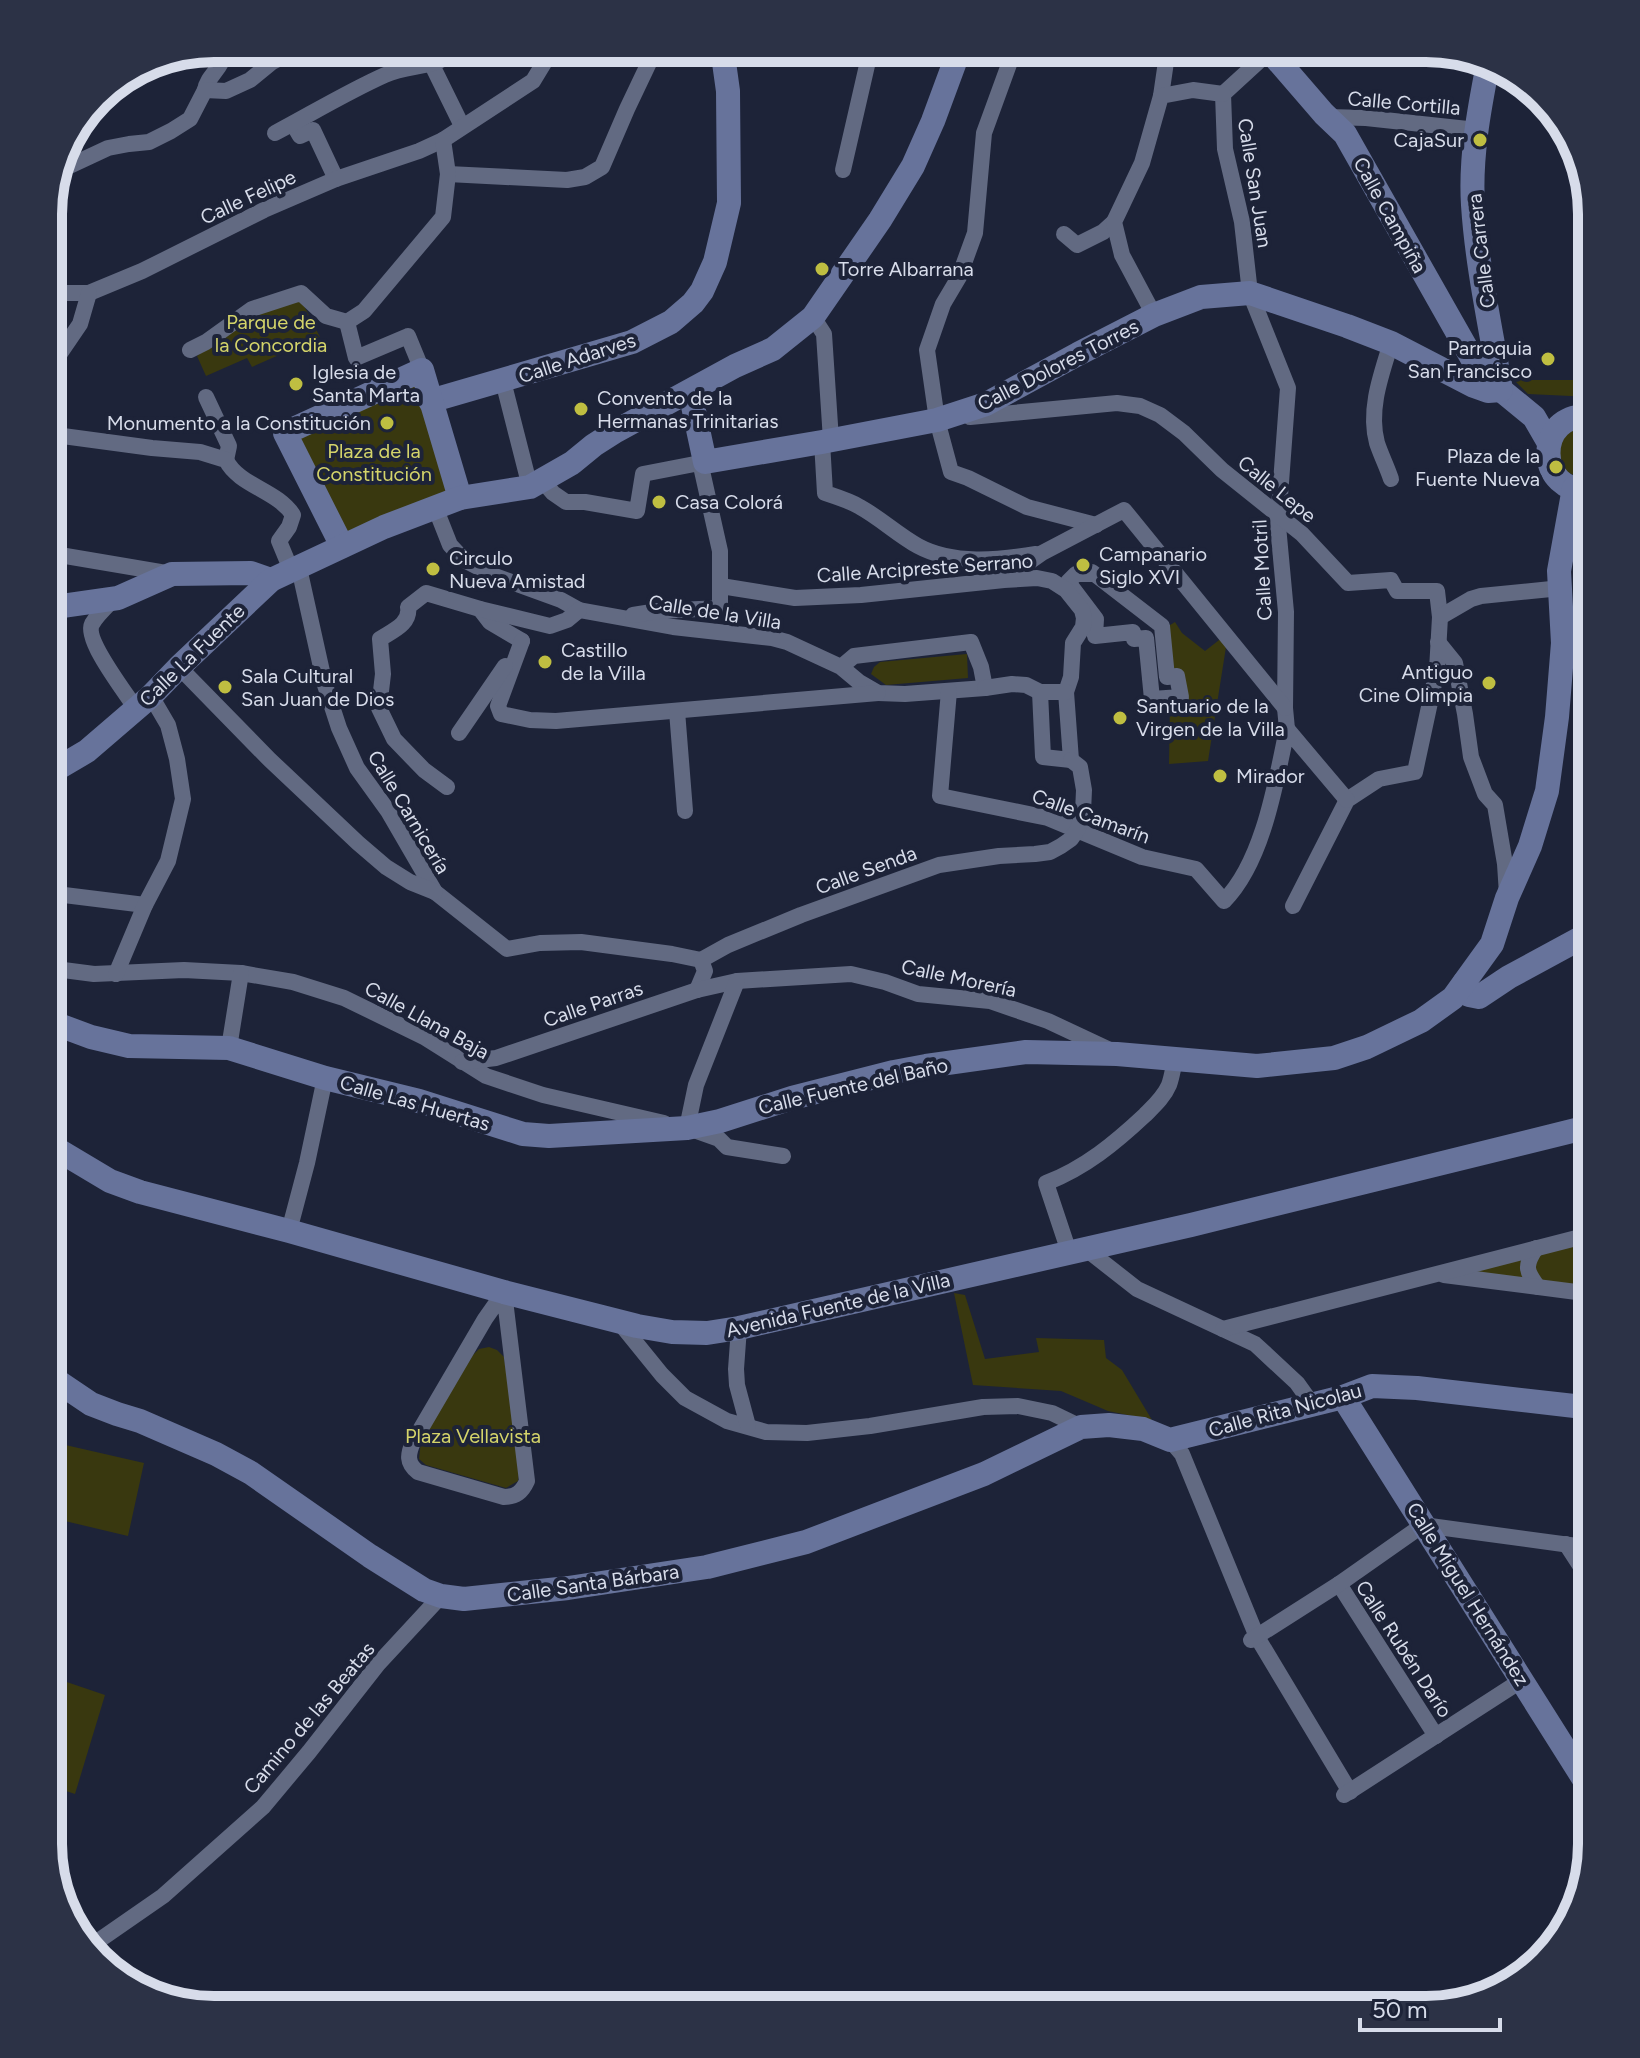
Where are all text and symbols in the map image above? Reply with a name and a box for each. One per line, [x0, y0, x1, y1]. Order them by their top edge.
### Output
street label: Calle Cortilla [1347, 86, 1461, 120]
street label: Calle San Juan [1233, 117, 1277, 249]
place label: CajaSur [1394, 128, 1464, 152]
marker: CajaSur [1471, 131, 1489, 149]
street label: Calle Campiña [1348, 153, 1432, 277]
street label: Calle Felipe [196, 164, 300, 230]
street label: Calle Carrera [1462, 192, 1500, 310]
place label: Torre Albarrana [838, 257, 974, 281]
marker: Torre Albarrana [813, 260, 831, 278]
park label: Parque de la Concordia [215, 310, 327, 357]
street label: Calle Dolores Torres [973, 314, 1143, 416]
street label: Calle Adarves [515, 328, 639, 388]
place label: Parroquia San Francisco [1407, 336, 1532, 383]
marker: Parroquia San Francisco [1539, 350, 1557, 368]
place label: Iglesia de Santa Marta [312, 360, 420, 407]
marker: Iglesia de Santa Marta [287, 375, 305, 393]
place label: Convento de la Hermanas Trinitarias [597, 386, 778, 433]
marker: Convento de la Hermanas Trinitarias [572, 400, 590, 418]
place label: Monumento a la Constitución [107, 411, 371, 435]
marker: Monumento a la Constitución [378, 414, 396, 432]
park label: Plaza de la Constitución [316, 439, 432, 486]
place label: Plaza de la Fuente Nueva [1415, 444, 1540, 491]
street label: Calle Lepe [1233, 450, 1321, 528]
marker: Plaza de la Fuente Nueva [1547, 458, 1565, 476]
place label: Casa Colorá [675, 490, 783, 514]
marker: Casa Colorá [650, 493, 668, 511]
street label: Calle Motril [1247, 519, 1277, 621]
place label: Campanario Siglo XVI [1099, 542, 1207, 589]
place label: Circulo Nueva Amistad [449, 546, 586, 593]
street label: Calle Arcipreste Serrano [816, 548, 1034, 588]
marker: Campanario Siglo XVI [1074, 556, 1092, 574]
marker: Circulo Nueva Amistad [424, 560, 442, 578]
street label: Calle de la Villa [647, 590, 783, 634]
street label: Calle La Fuente [134, 599, 250, 711]
place label: Castillo de la Villa [561, 638, 646, 685]
marker: Castillo de la Villa [536, 653, 554, 671]
place label: Antiguo Cine Olimpia [1359, 660, 1473, 707]
place label: Sala Cultural San Juan de Dios [241, 664, 394, 711]
marker: Antiguo Cine Olimpia [1480, 674, 1498, 692]
marker: Sala Cultural San Juan de Dios [216, 678, 234, 696]
place label: Santuario de la Virgen de la Villa [1136, 694, 1285, 741]
marker: Santuario de la Virgen de la Villa [1111, 709, 1129, 727]
street label: Calle Carnicería [363, 746, 455, 878]
place label: Mirador [1236, 764, 1305, 788]
marker: Mirador [1211, 767, 1229, 785]
street label: Calle Camarín [1029, 784, 1153, 848]
street label: Calle Senda [812, 841, 920, 899]
street label: Calle Morería [899, 954, 1019, 1002]
street label: Calle Llana Baja [361, 976, 493, 1064]
street label: Calle Parras [540, 976, 646, 1032]
street label: Calle Fuente del Baño [756, 1053, 950, 1119]
street label: Calle Las Huertas [337, 1070, 493, 1136]
street label: Avenida Fuente de la Villa [724, 1268, 952, 1342]
street label: Calle Rita Nicolau [1206, 1378, 1364, 1442]
park label: Plaza Vellavista [405, 1424, 541, 1448]
street label: Calle Miguel Hernández [1402, 1498, 1534, 1690]
street label: Calle Santa Bárbara [505, 1559, 681, 1607]
street label: Calle Rubén Darío [1351, 1576, 1457, 1722]
street label: Camino de las Beatas [238, 1637, 380, 1799]
scale bar [1360, 1982, 1500, 2032]
text: 50 m [1372, 1995, 1428, 2024]

